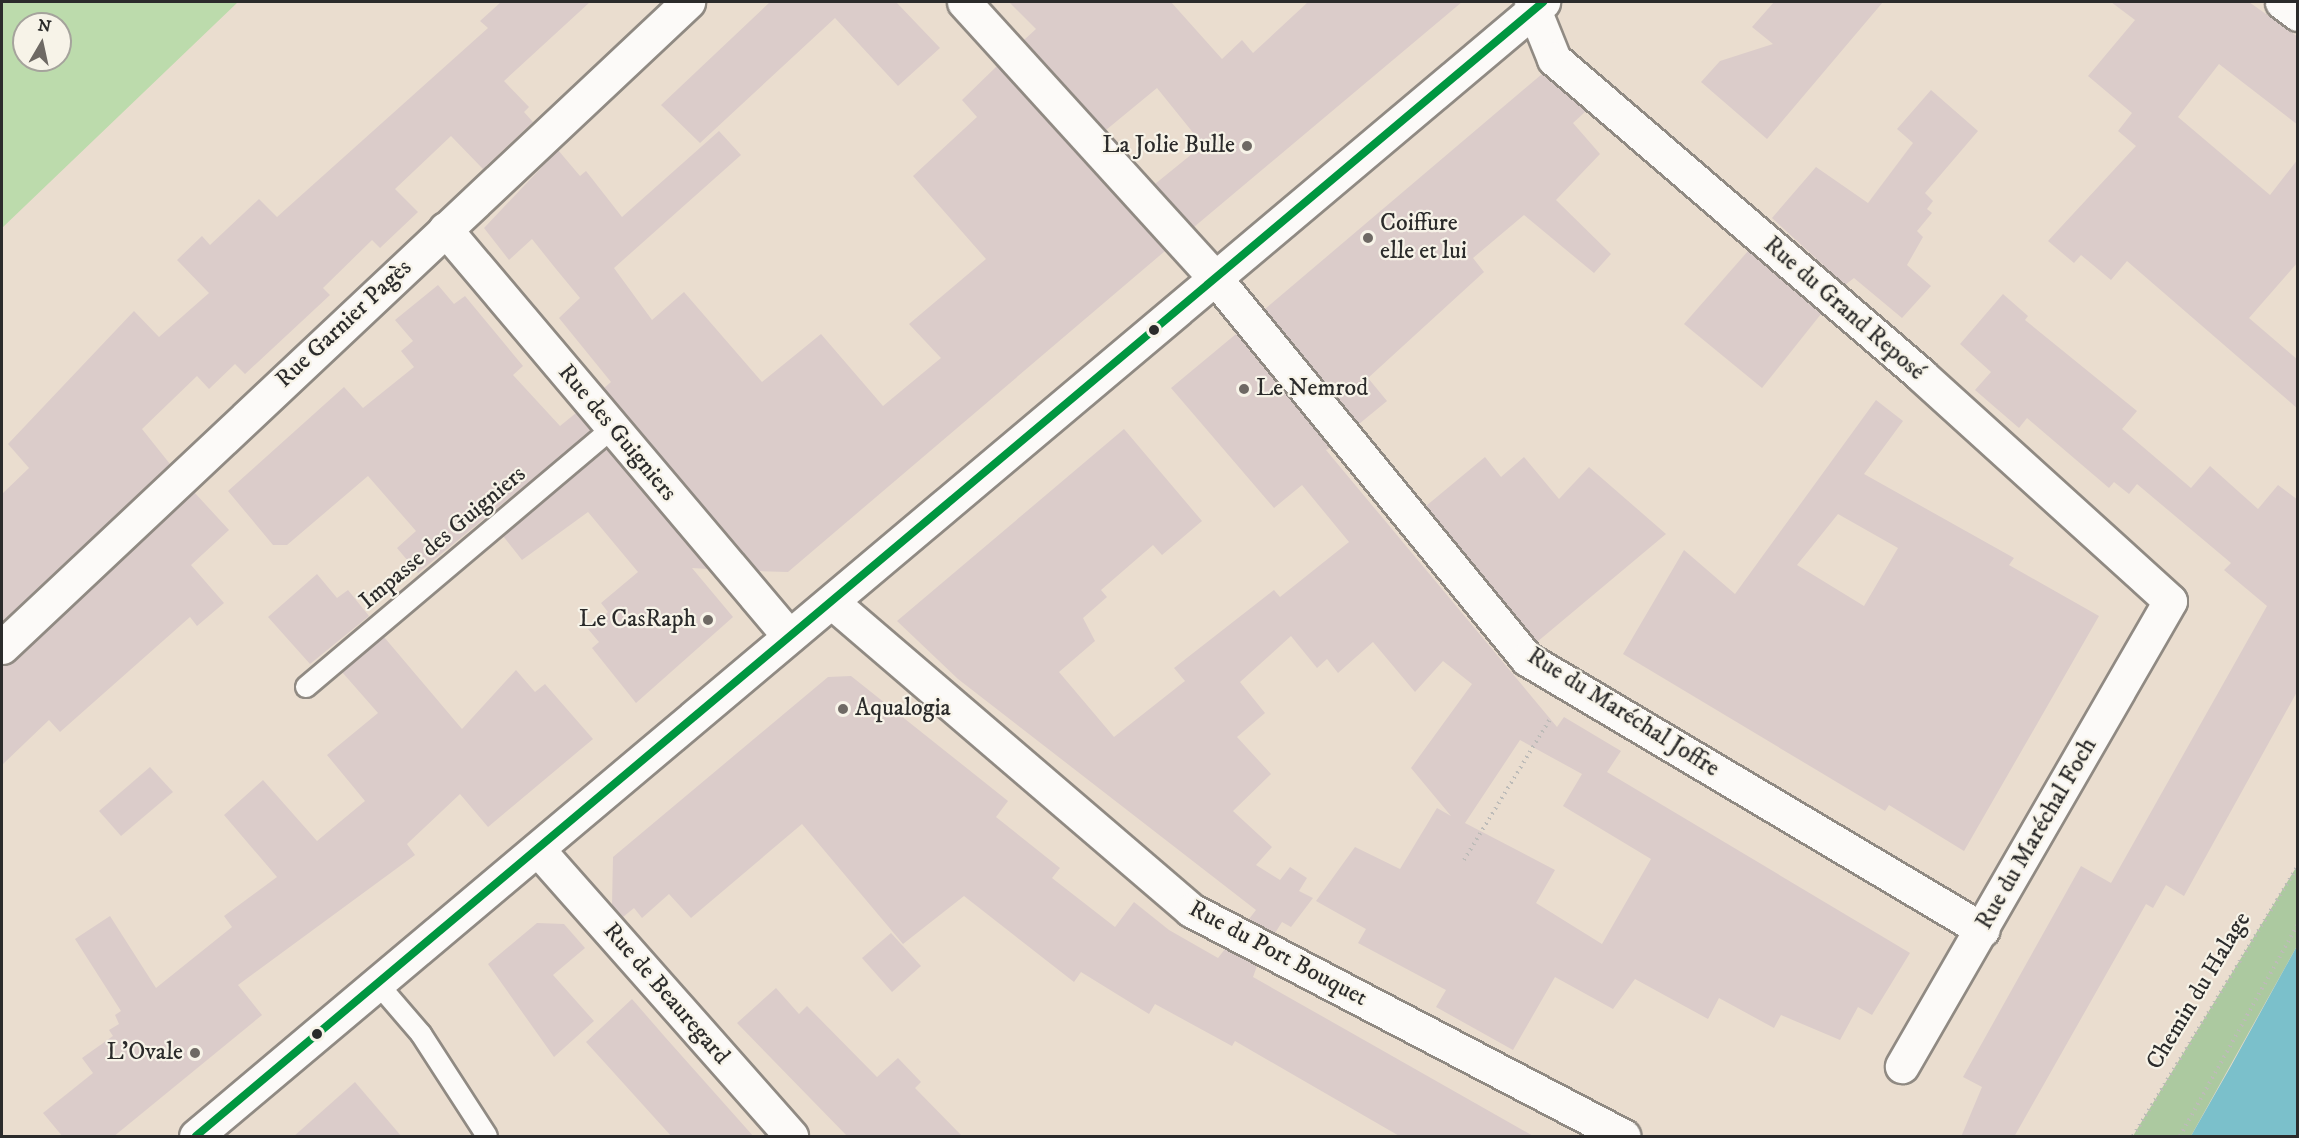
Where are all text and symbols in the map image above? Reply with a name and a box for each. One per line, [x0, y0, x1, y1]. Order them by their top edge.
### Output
north arrow [12, 12, 72, 72]
text: N [36, 15, 53, 37]
place label: La Jolie Bulle [1102, 132, 1235, 160]
marker: La Jolie Bulle [1240, 139, 1254, 153]
place label: Coiffure elle et lui [1380, 210, 1467, 266]
marker: Coiffure elle et lui [1361, 231, 1375, 245]
street label: Rue du Grand Reposé [1757, 231, 1931, 387]
street label: Rue Garnier Pagès [270, 254, 418, 394]
unlabelled marker [1148, 324, 1160, 336]
street label: Rue des Guigniers [551, 359, 683, 507]
place label: Le Nemrod [1256, 375, 1368, 403]
marker: Le Nemrod [1237, 382, 1251, 396]
street label: Impasse des Guigniers [354, 460, 532, 616]
place label: Le CasRaph [579, 606, 696, 634]
marker: Le CasRaph [701, 613, 715, 627]
street label: Rue du Maréchal Joffre [1522, 642, 1724, 784]
place label: Aqualogia [855, 695, 951, 723]
marker: Aqualogia [836, 702, 850, 716]
street label: Rue du Maréchal Foch [1970, 733, 2104, 935]
street label: Rue du Port Bouquet [1184, 895, 1372, 1013]
street label: Chemin du Halage [2141, 907, 2257, 1075]
street label: Rue de Beauregard [597, 917, 735, 1071]
unlabelled marker [311, 1028, 323, 1040]
place label: L'Ovale [107, 1039, 183, 1067]
marker: L'Ovale [188, 1046, 202, 1060]

